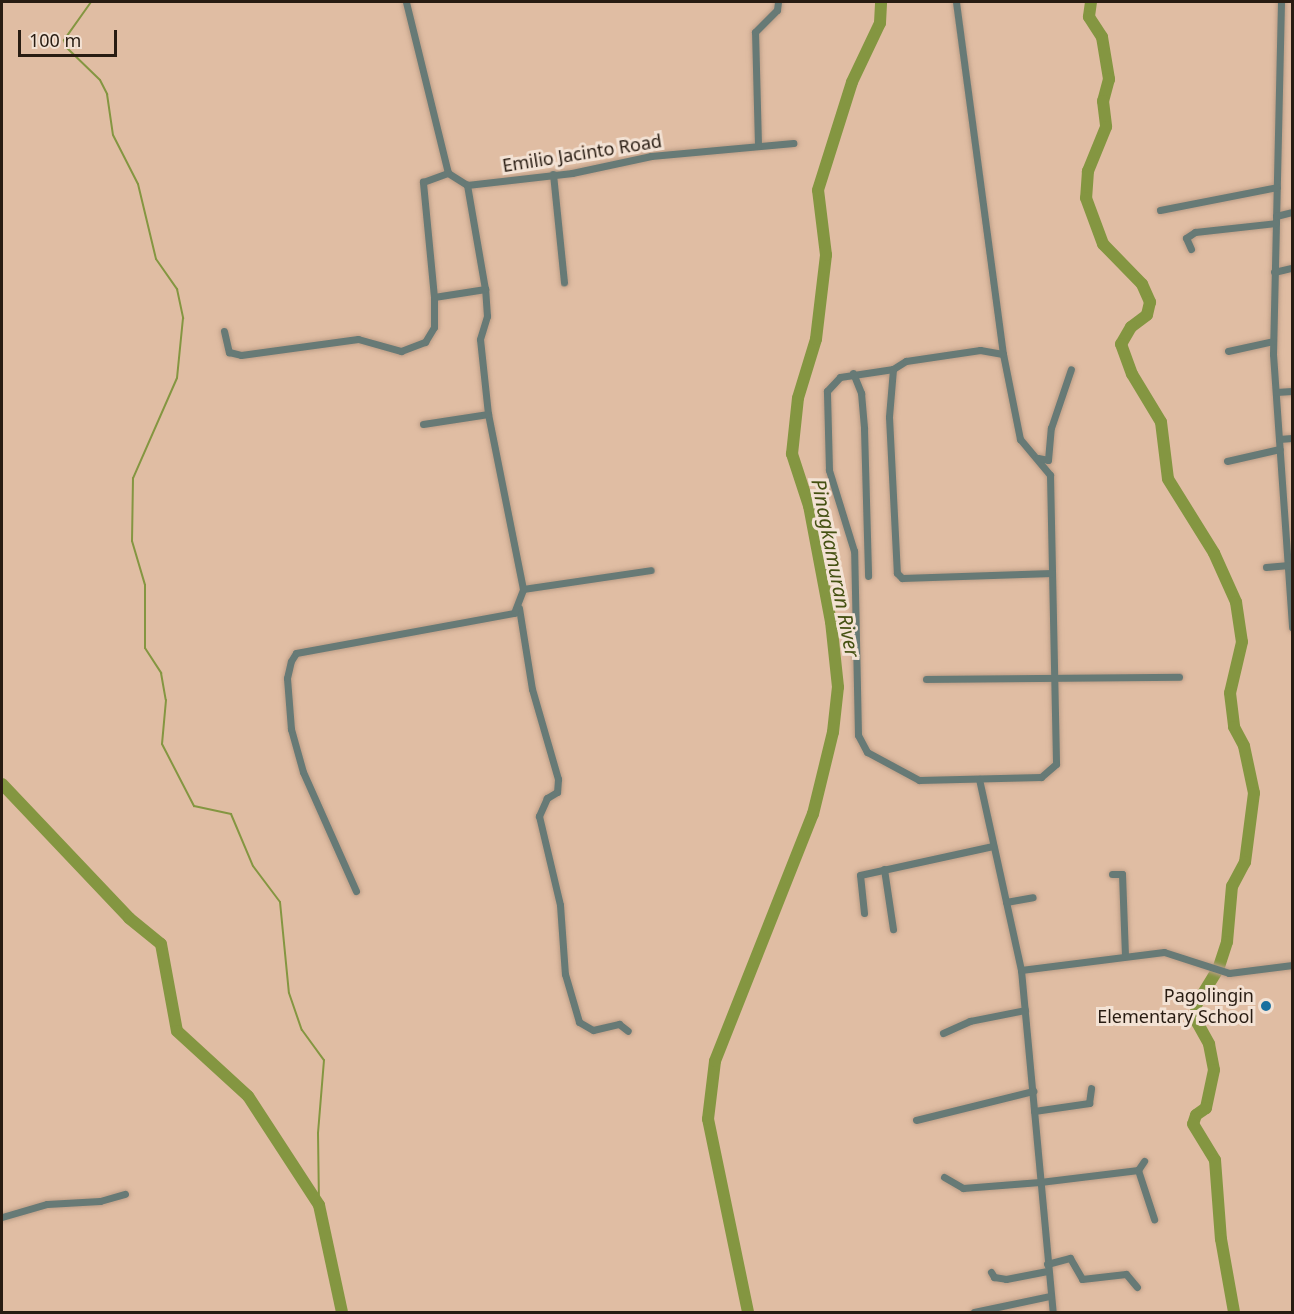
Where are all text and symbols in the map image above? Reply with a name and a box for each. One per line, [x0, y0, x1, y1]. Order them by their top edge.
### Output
scale bar [21, 18, 120, 56]
text: 100 m [29, 28, 81, 52]
street label: Emilio Jacinto Road [501, 130, 663, 176]
water label: Pinagkamuran River [807, 477, 865, 659]
place label: Pagolingin Elementary School [1097, 985, 1254, 1028]
marker: Pagolingin Elementary School [1259, 999, 1273, 1013]

